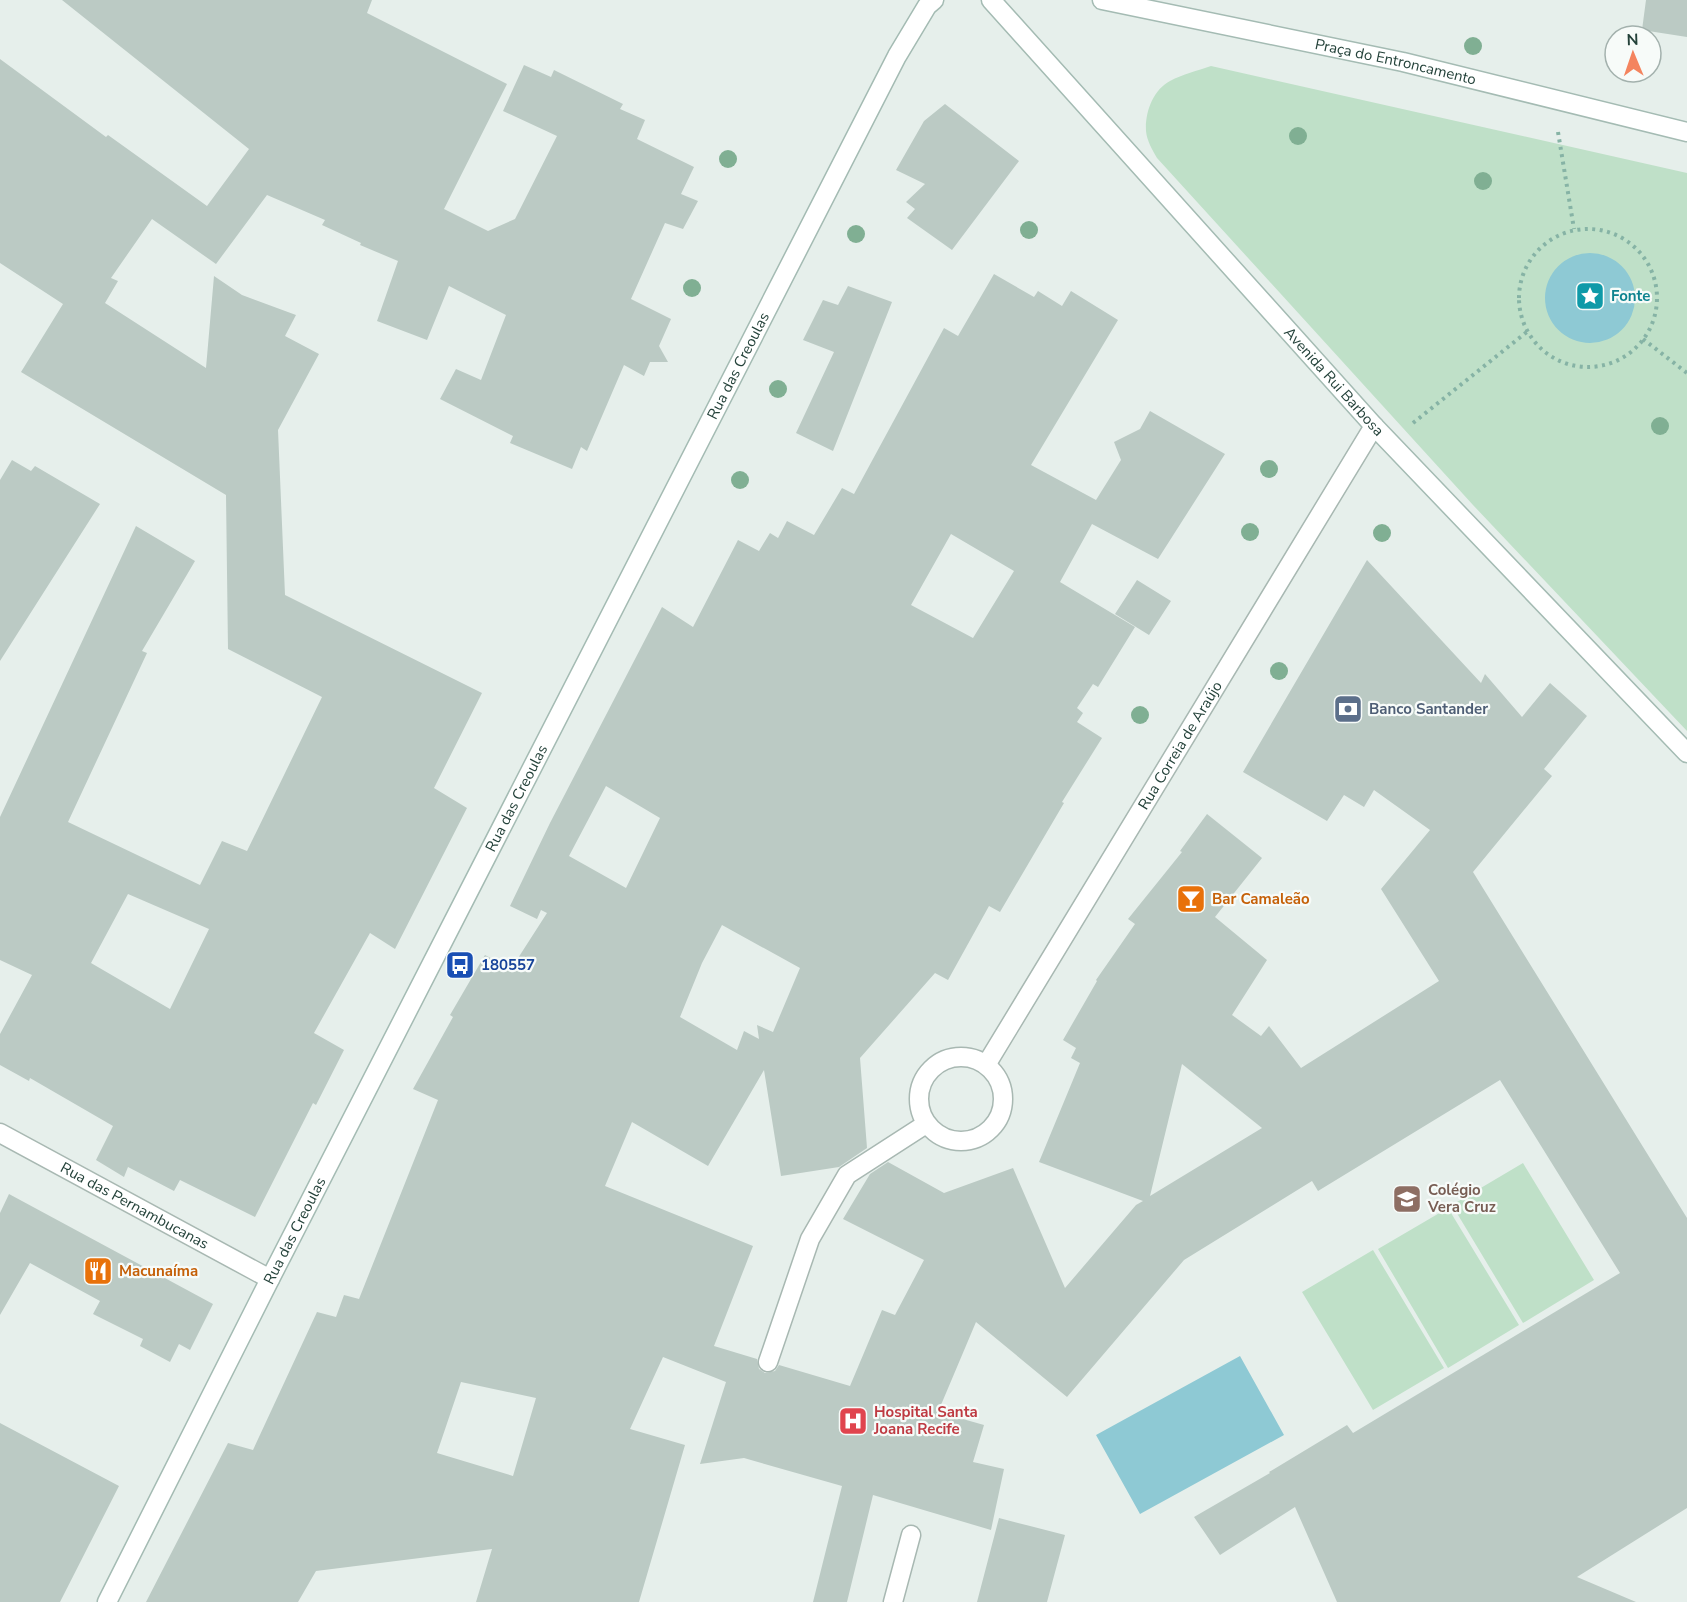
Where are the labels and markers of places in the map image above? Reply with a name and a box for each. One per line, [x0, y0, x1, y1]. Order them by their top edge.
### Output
place icon: Fonte [1574, 280, 1606, 312]
place label: Fonte [1611, 286, 1650, 306]
bank icon: Banco Santander [1332, 693, 1364, 725]
place label: Banco Santander [1369, 699, 1488, 719]
bar icon: Bar Camaleão [1175, 883, 1207, 915]
place label: Bar Camaleão [1212, 889, 1310, 909]
bus stop icon: 180557 [444, 949, 476, 981]
place label: 180557 [481, 955, 535, 975]
place label: Colégio Vera Cruz [1427, 1180, 1496, 1217]
school or university icon: Colégio Vera Cruz [1391, 1183, 1423, 1215]
restaurant icon: Macunaíma [82, 1255, 114, 1287]
place label: Macunaíma [119, 1261, 198, 1281]
place label: Hospital Santa Joana Recife [873, 1402, 978, 1439]
hospital icon: Hospital Santa Joana Recife [837, 1405, 869, 1437]

